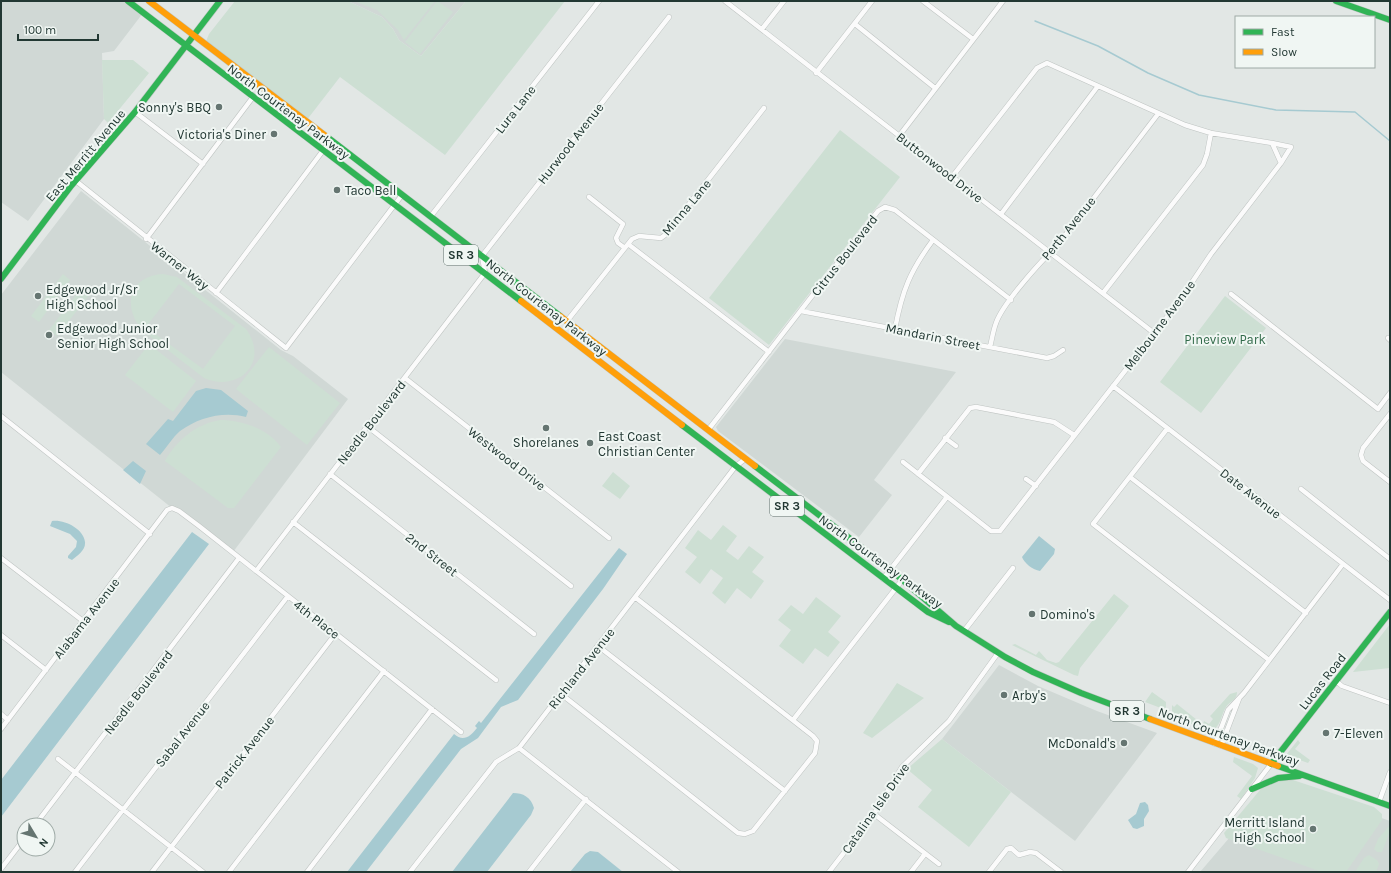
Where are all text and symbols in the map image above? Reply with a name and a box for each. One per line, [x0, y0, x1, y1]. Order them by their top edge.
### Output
scale bar [18, 16, 98, 42]
legend [1235, 16, 1375, 68]
text: 100 m [24, 23, 56, 37]
text: Fast [1271, 25, 1295, 39]
text: Slow [1271, 45, 1297, 59]
street label: North Courtenay Parkway [225, 61, 353, 162]
street label: Lura Lane [492, 82, 539, 136]
place label: Sonny's BBQ [138, 100, 211, 115]
street label: Hurwood Avenue [534, 100, 607, 187]
marker: Sonny's BBQ [214, 102, 224, 112]
street label: East Merritt Avenue [42, 106, 129, 205]
place label: Victoria's Diner [177, 127, 266, 142]
marker: Victoria's Diner [269, 129, 279, 139]
street label: Buttonwood Drive [894, 129, 986, 206]
street label: Minna Lane [659, 176, 714, 238]
place label: Taco Bell [345, 183, 396, 198]
marker: Taco Bell [332, 185, 342, 195]
street label: Perth Avenue [1038, 193, 1099, 263]
street label: Citrus Boulevard [808, 212, 881, 299]
street label: Warner Way [148, 238, 212, 293]
road number: SR 3 [444, 245, 478, 265]
street label: North Courtenay Parkway [483, 256, 610, 359]
street label: Melbourne Avenue [1121, 277, 1198, 373]
place label: Edgewood Jr/Sr High School [46, 282, 138, 312]
marker: Edgewood Jr/Sr High School [33, 291, 43, 301]
street label: Mandarin Street [884, 320, 982, 353]
place label: Edgewood Junior Senior High School [57, 321, 169, 351]
marker: Edgewood Junior Senior High School [44, 330, 54, 340]
park label: Pineview Park [1184, 332, 1266, 347]
street label: Needle Boulevard [334, 377, 409, 467]
street label: Westwood Drive [465, 423, 549, 494]
marker: Shorelanes [541, 423, 551, 433]
place label: East Coast Christian Center [598, 429, 695, 459]
place label: Shorelanes [513, 435, 579, 450]
marker: East Coast Christian Center [585, 438, 595, 448]
street label: Date Avenue [1217, 465, 1284, 522]
road number: SR 3 [770, 496, 804, 516]
street label: North Courtenay Parkway [816, 512, 945, 611]
street label: 2nd Street [403, 529, 461, 579]
street label: Alabama Avenue [50, 575, 123, 662]
street label: 4th Place [291, 597, 343, 642]
place label: Domino's [1040, 607, 1095, 622]
marker: Domino's [1027, 609, 1037, 619]
street label: Richland Avenue [545, 625, 618, 712]
street label: Needle Boulevard [101, 647, 176, 737]
street label: Lucas Road [1296, 650, 1349, 713]
place label: Arby's [1012, 688, 1047, 703]
marker: Arby's [999, 690, 1009, 700]
street label: Sabal Avenue [152, 698, 213, 770]
road number: SR 3 [1110, 701, 1144, 721]
street label: North Courtenay Parkway [1156, 704, 1301, 769]
street label: Patrick Avenue [211, 713, 278, 791]
place label: 7-Eleven [1334, 726, 1383, 741]
marker: 7-Eleven [1321, 728, 1331, 738]
place label: McDonald's [1048, 736, 1116, 751]
marker: McDonald's [1119, 738, 1129, 748]
street label: Catalina Isle Drive [839, 760, 912, 856]
place label: Merritt Island High School [1224, 815, 1305, 845]
north arrow [16, 817, 56, 857]
marker: Merritt Island High School [1308, 824, 1318, 834]
text: N [36, 836, 51, 850]

